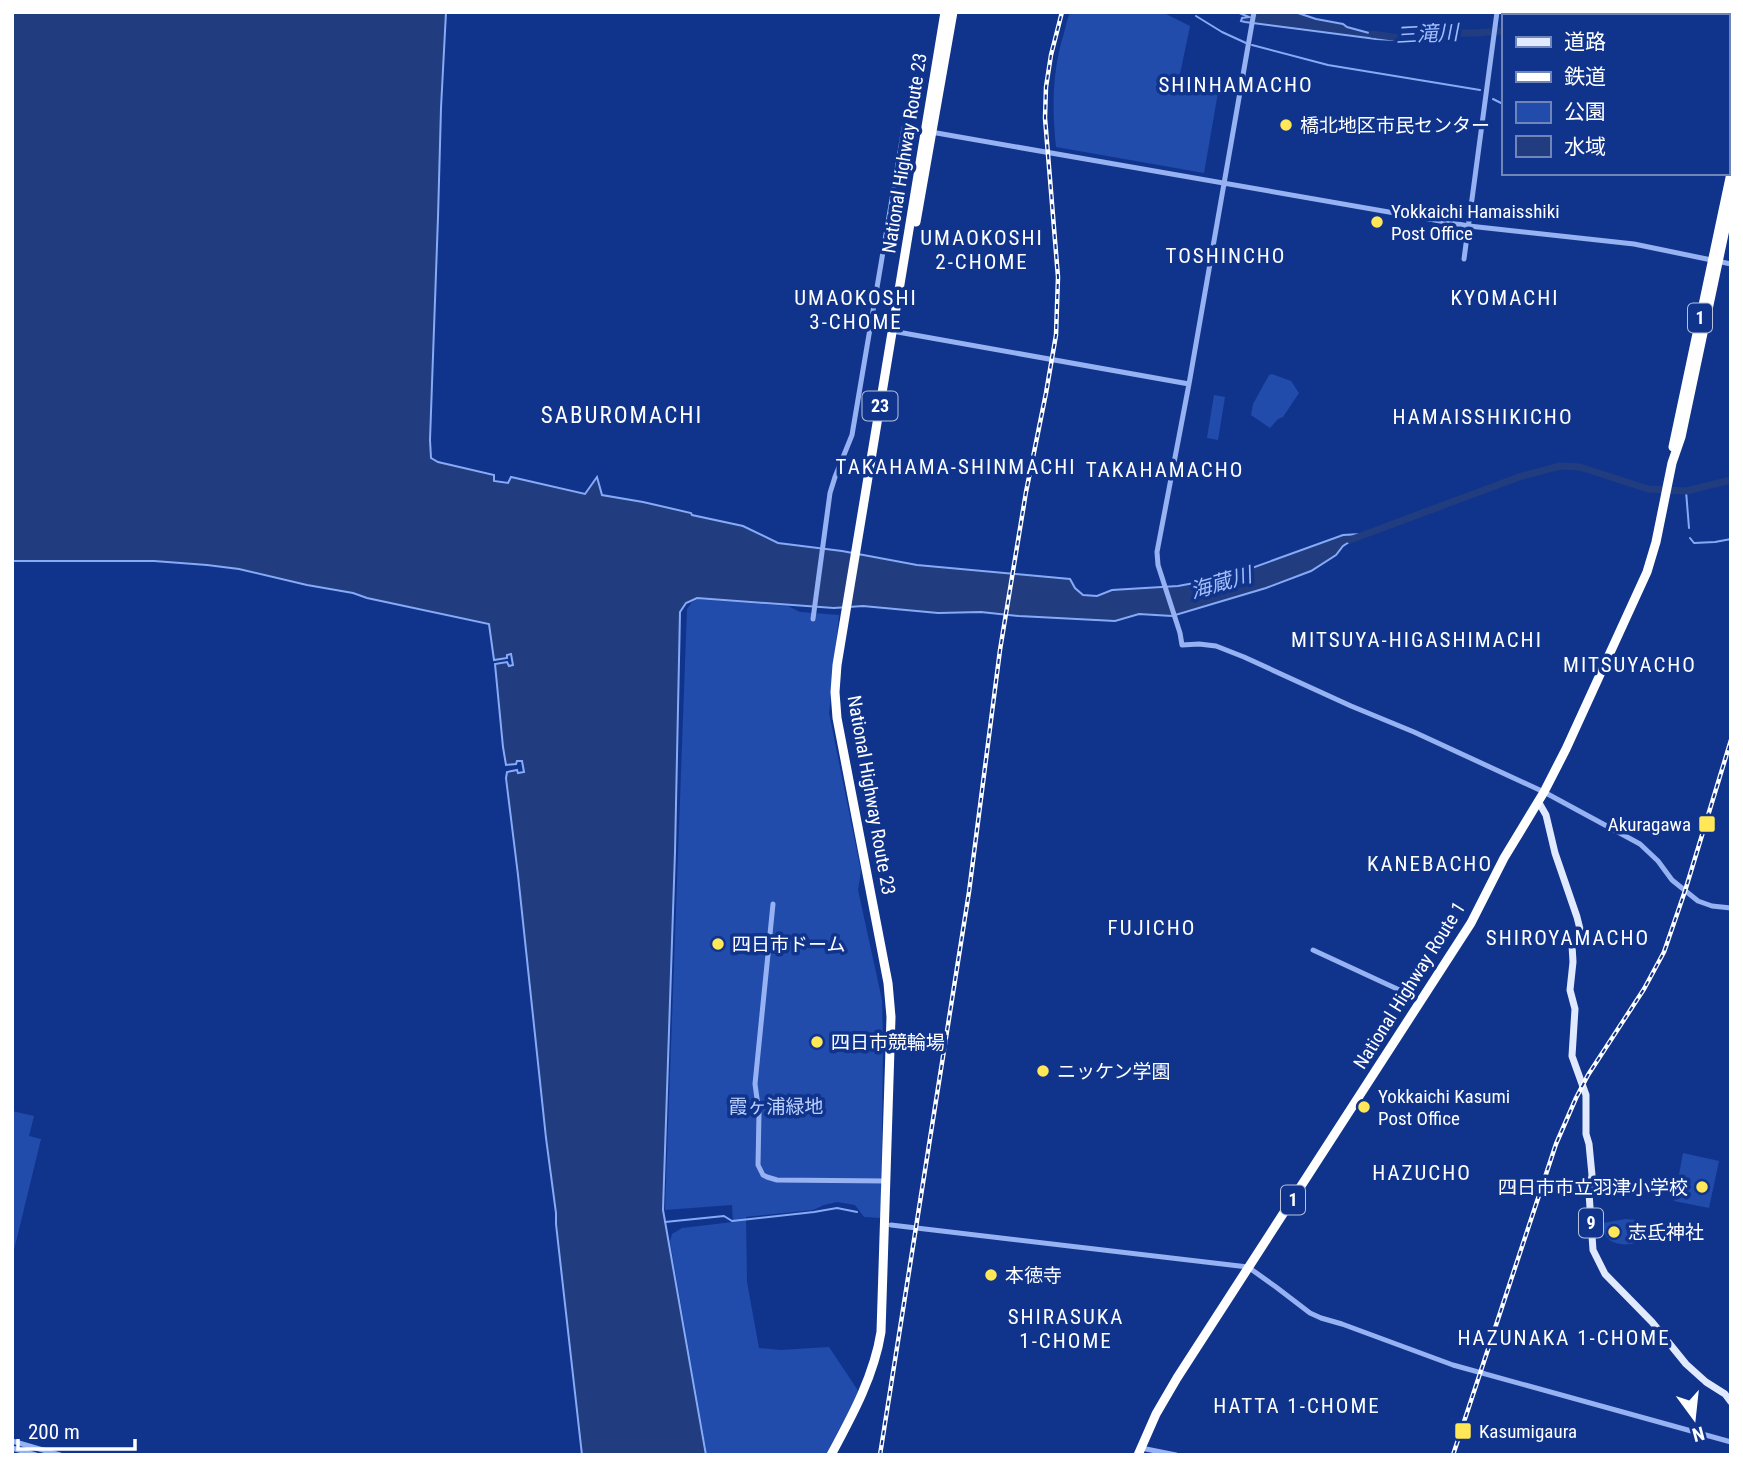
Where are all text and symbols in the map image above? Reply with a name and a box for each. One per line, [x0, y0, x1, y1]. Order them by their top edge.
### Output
legend [1502, 14, 1729, 175]
water label: 三滝川 [1395, 20, 1461, 48]
text: 道路 [1564, 30, 1606, 54]
street label: National Highway Route 23 [877, 51, 932, 255]
text: 鉄道 [1564, 65, 1606, 89]
district label: SHINHAMACHO [1158, 73, 1314, 97]
text: 公園 [1564, 100, 1606, 124]
place label: 橋北地区市民センター [1300, 114, 1490, 137]
marker: 橋北地区市民センター [1278, 117, 1294, 133]
text: 水域 [1564, 135, 1606, 159]
place label: Yokkaichi Hamaisshiki Post Office [1391, 200, 1560, 245]
marker: Yokkaichi Hamaisshiki Post Office [1369, 214, 1385, 230]
district label: UMAOKOSHI 2-CHOME [920, 226, 1044, 274]
district label: TOSHINCHO [1166, 244, 1287, 268]
district label: UMAOKOSHI 3-CHOME [794, 286, 918, 334]
district label: KYOMACHI [1450, 286, 1560, 310]
road number: 1 [1688, 304, 1712, 332]
road number: 23 [862, 392, 898, 420]
district label: SABUROMACHI [541, 402, 703, 429]
district label: HAMAISSHIKICHO [1392, 405, 1574, 429]
district label: TAKAHAMA-SHINMACHI [836, 455, 1076, 479]
district label: TAKAHAMACHO [1086, 458, 1244, 482]
water label: 海蔵川 [1187, 562, 1257, 603]
district label: MITSUYA-HIGASHIMACHI [1291, 628, 1543, 652]
district label: MITSUYACHO [1563, 653, 1697, 677]
street label: National Highway Route 23 [843, 694, 900, 897]
place label: Akuragawa [1608, 813, 1691, 836]
marker: Akuragawa [1697, 814, 1717, 834]
district label: KANEBACHO [1367, 852, 1493, 876]
street label: National Highway Route 1 [1349, 897, 1470, 1073]
district label: FUJICHO [1108, 916, 1196, 940]
district label: SHIROYAMACHO [1486, 926, 1650, 950]
place label: 四日市ドーム [732, 933, 845, 956]
marker: 四日市ドーム [710, 936, 726, 952]
place label: 四日市競輪場 [831, 1031, 945, 1054]
marker: 四日市競輪場 [809, 1034, 825, 1050]
place label: ニッケン学園 [1057, 1060, 1170, 1083]
marker: ニッケン学園 [1035, 1063, 1051, 1079]
place label: Yokkaichi Kasumi Post Office [1378, 1085, 1510, 1130]
park label: 霞ヶ浦緑地 [728, 1095, 824, 1118]
marker: Yokkaichi Kasumi Post Office [1356, 1099, 1372, 1115]
district label: HAZUCHO [1372, 1161, 1472, 1185]
place label: 四日市市立羽津小学校 [1498, 1176, 1688, 1199]
marker: 四日市市立羽津小学校 [1694, 1179, 1710, 1195]
road number: 1 [1281, 1185, 1305, 1214]
road number: 9 [1579, 1208, 1603, 1238]
place label: 志氐神社 [1628, 1221, 1704, 1244]
marker: 志氐神社 [1606, 1224, 1622, 1240]
place label: 本徳寺 [1005, 1264, 1062, 1287]
marker: 本徳寺 [983, 1267, 999, 1283]
district label: SHIRASUKA 1-CHOME [1008, 1305, 1124, 1353]
district label: HAZUNAKA 1-CHOME [1457, 1326, 1671, 1350]
north arrow [1659, 1383, 1729, 1453]
district label: HATTA 1-CHOME [1213, 1394, 1381, 1418]
scale bar [18, 1408, 135, 1452]
text: 200 m [28, 1420, 80, 1444]
place label: Kasumigaura [1479, 1420, 1577, 1443]
marker: Kasumigaura [1453, 1421, 1473, 1441]
text: N [1690, 1421, 1707, 1447]

